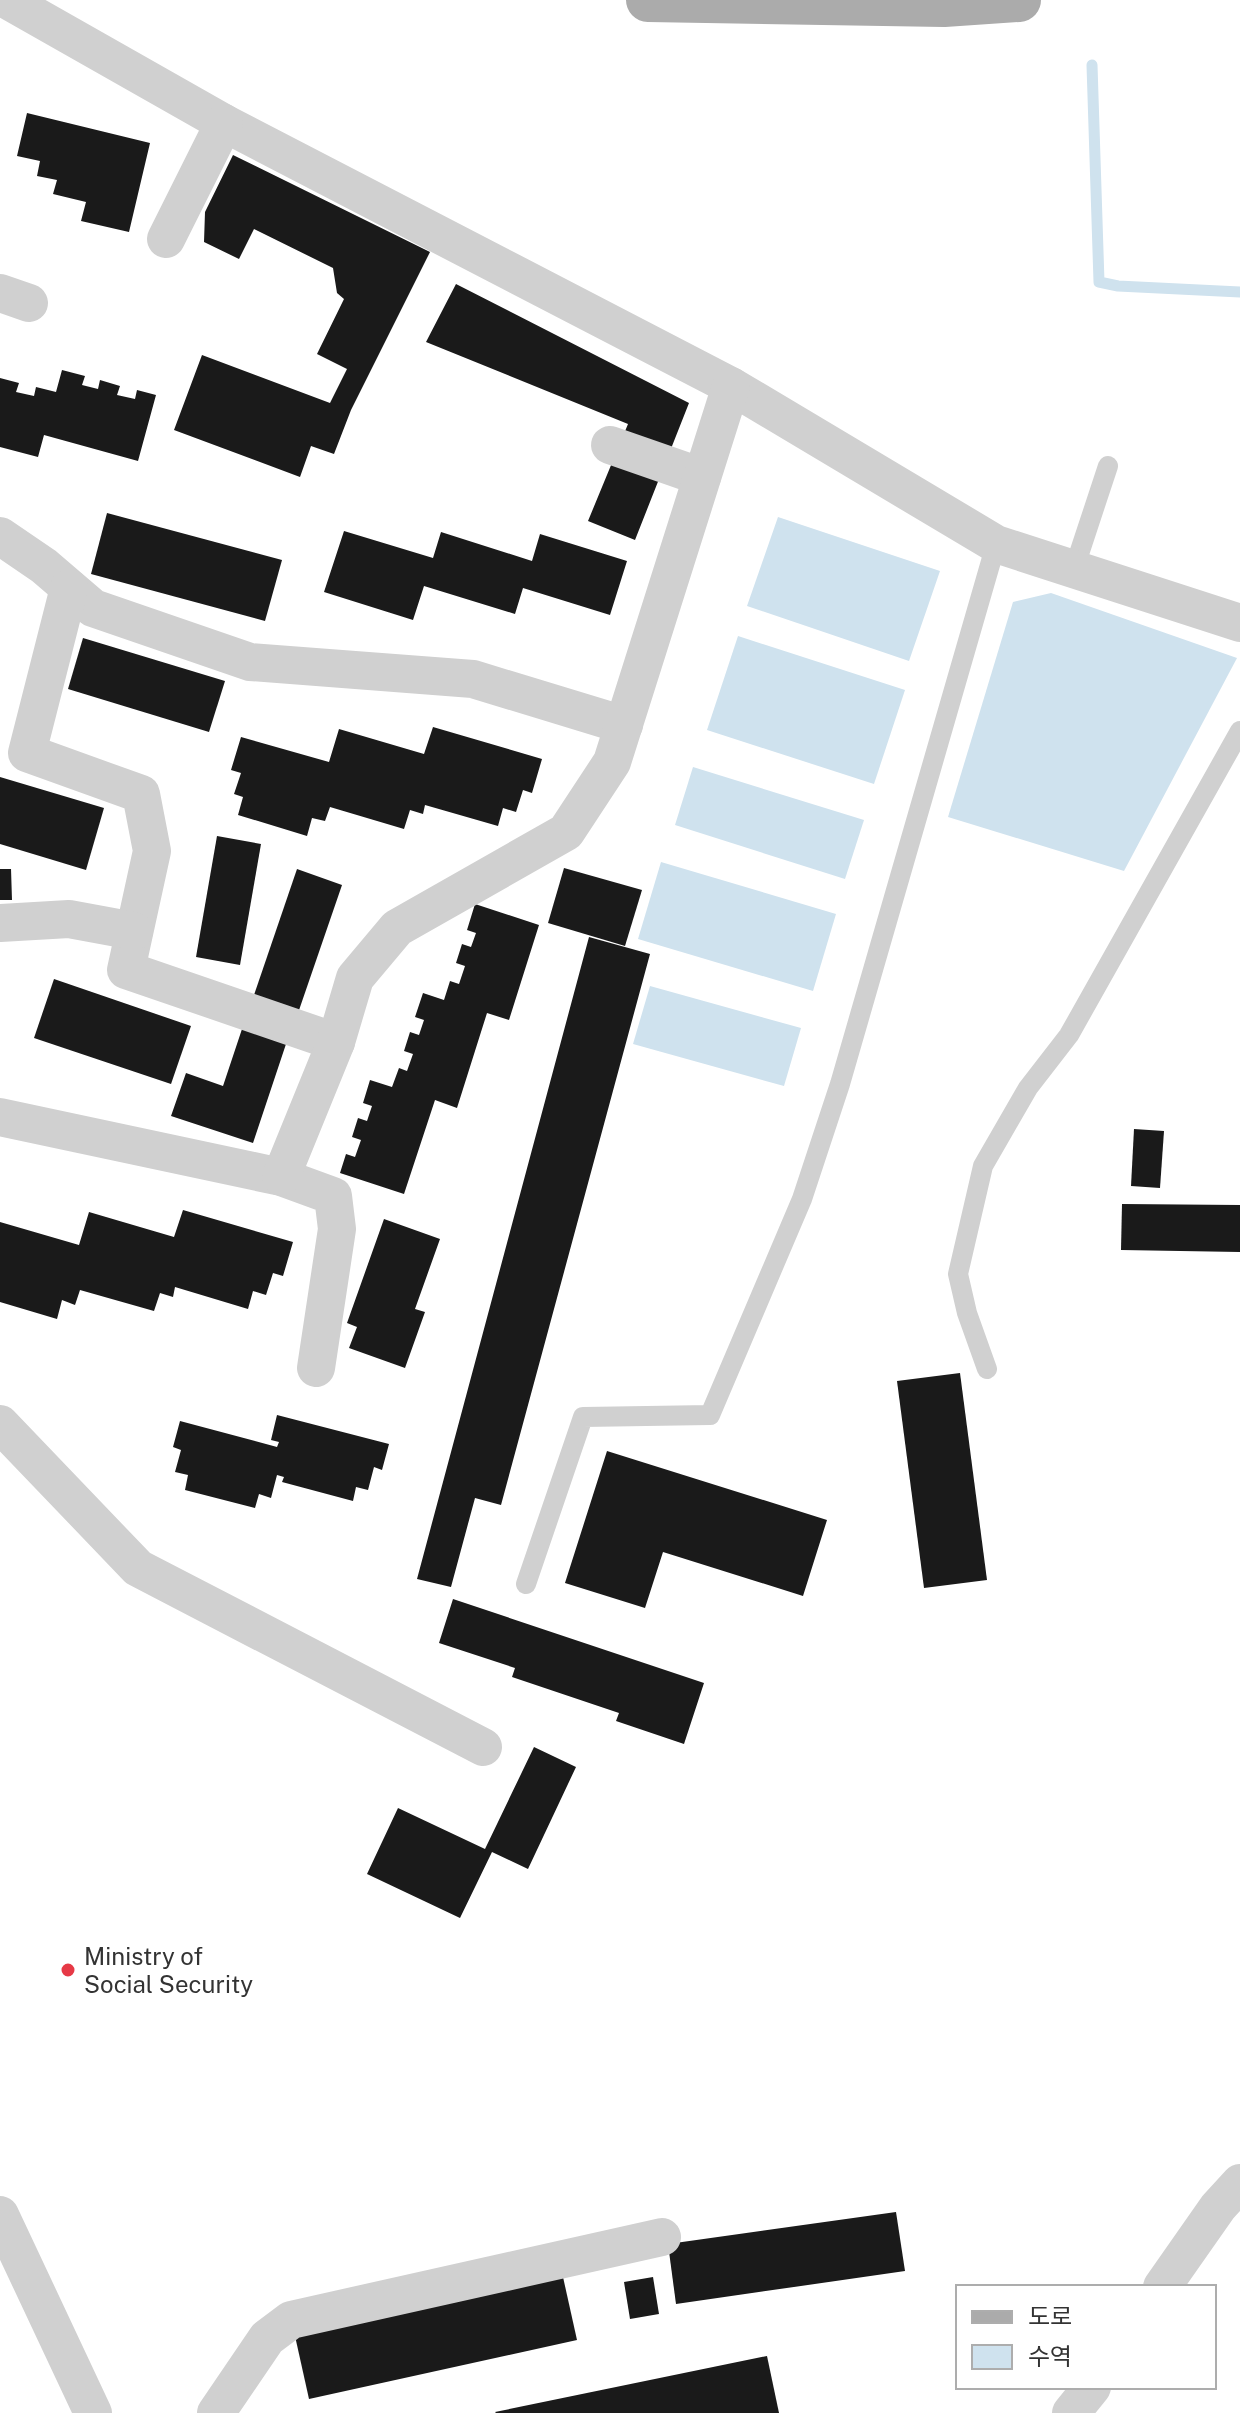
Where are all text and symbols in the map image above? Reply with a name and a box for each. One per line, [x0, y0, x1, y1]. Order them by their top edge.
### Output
place label: Ministry of Social Security [84, 1942, 253, 1998]
marker: Ministry of Social Security [59, 1961, 77, 1979]
legend [956, 2285, 1216, 2389]
text: 도로 [1028, 2302, 1072, 2330]
text: 수역 [1028, 2342, 1072, 2370]

